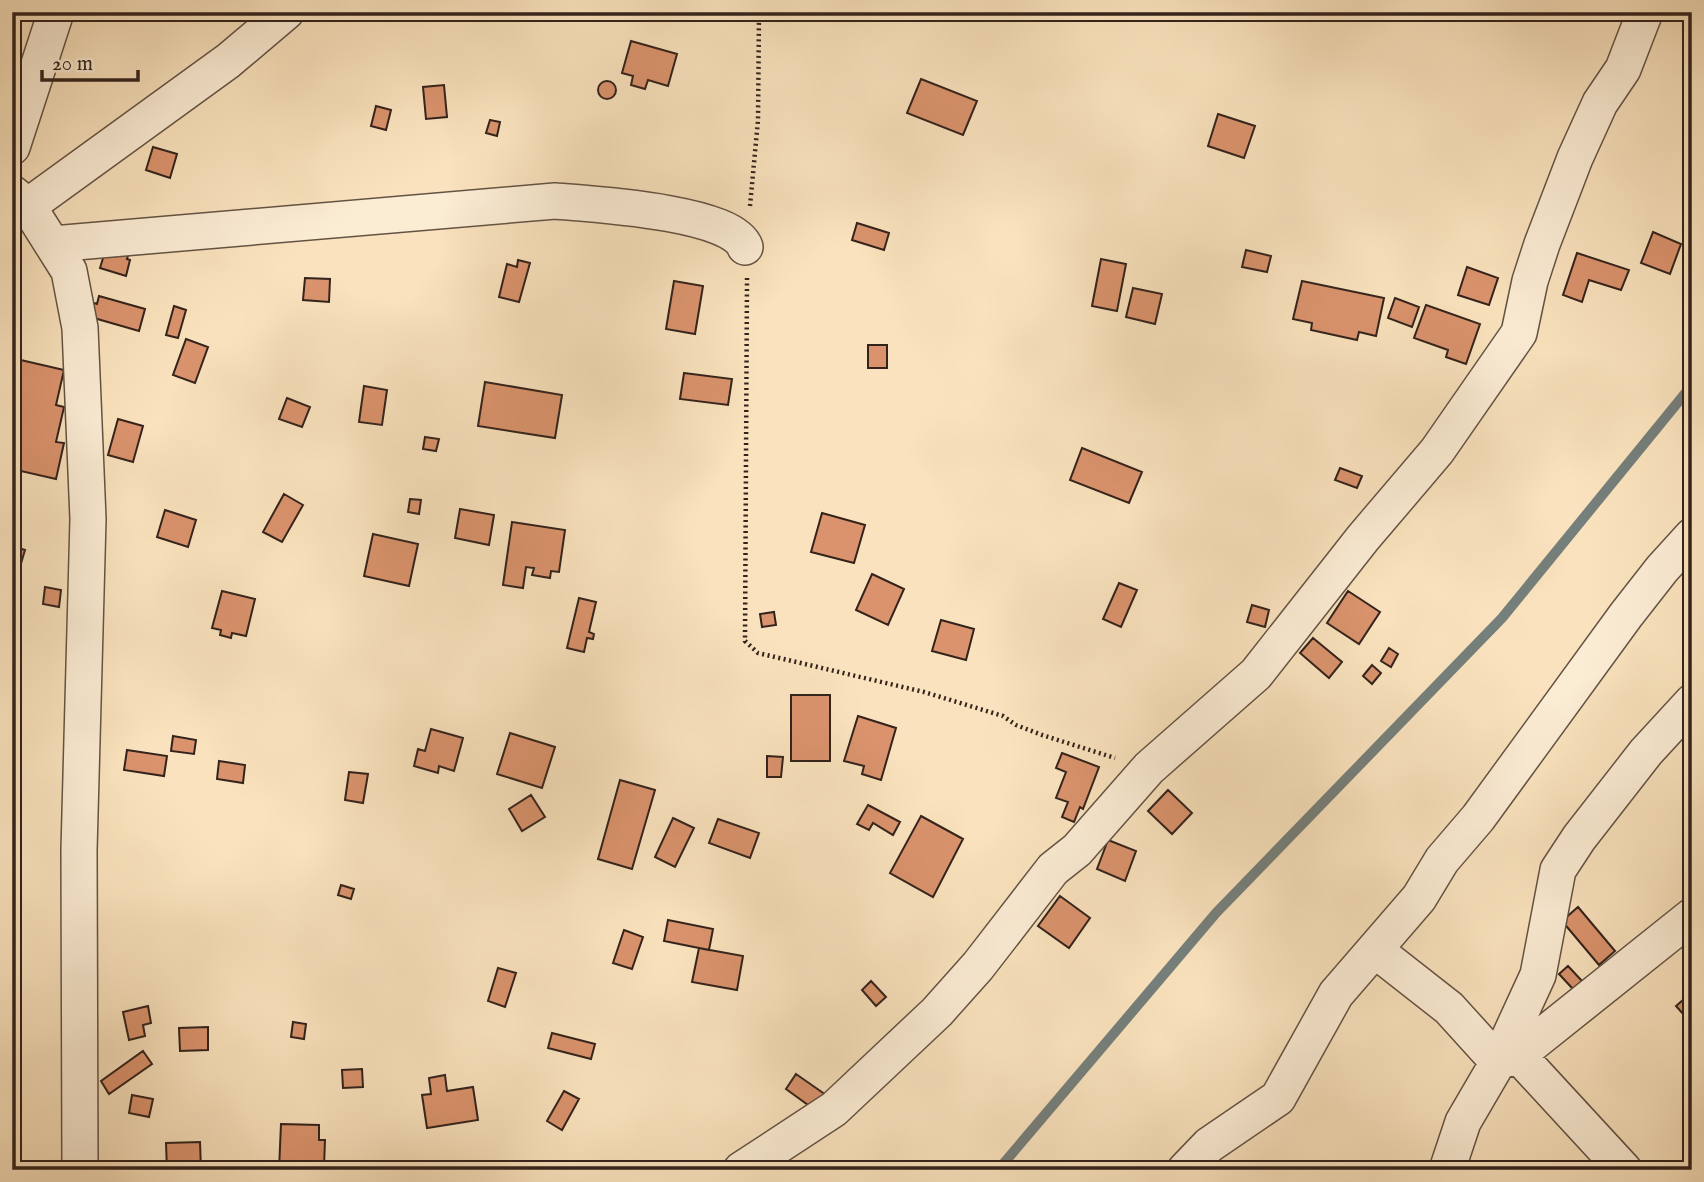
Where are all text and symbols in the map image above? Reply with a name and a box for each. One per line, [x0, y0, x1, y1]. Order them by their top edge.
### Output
scale bar [42, 38, 138, 82]
text: 20 m [52, 51, 93, 78]

